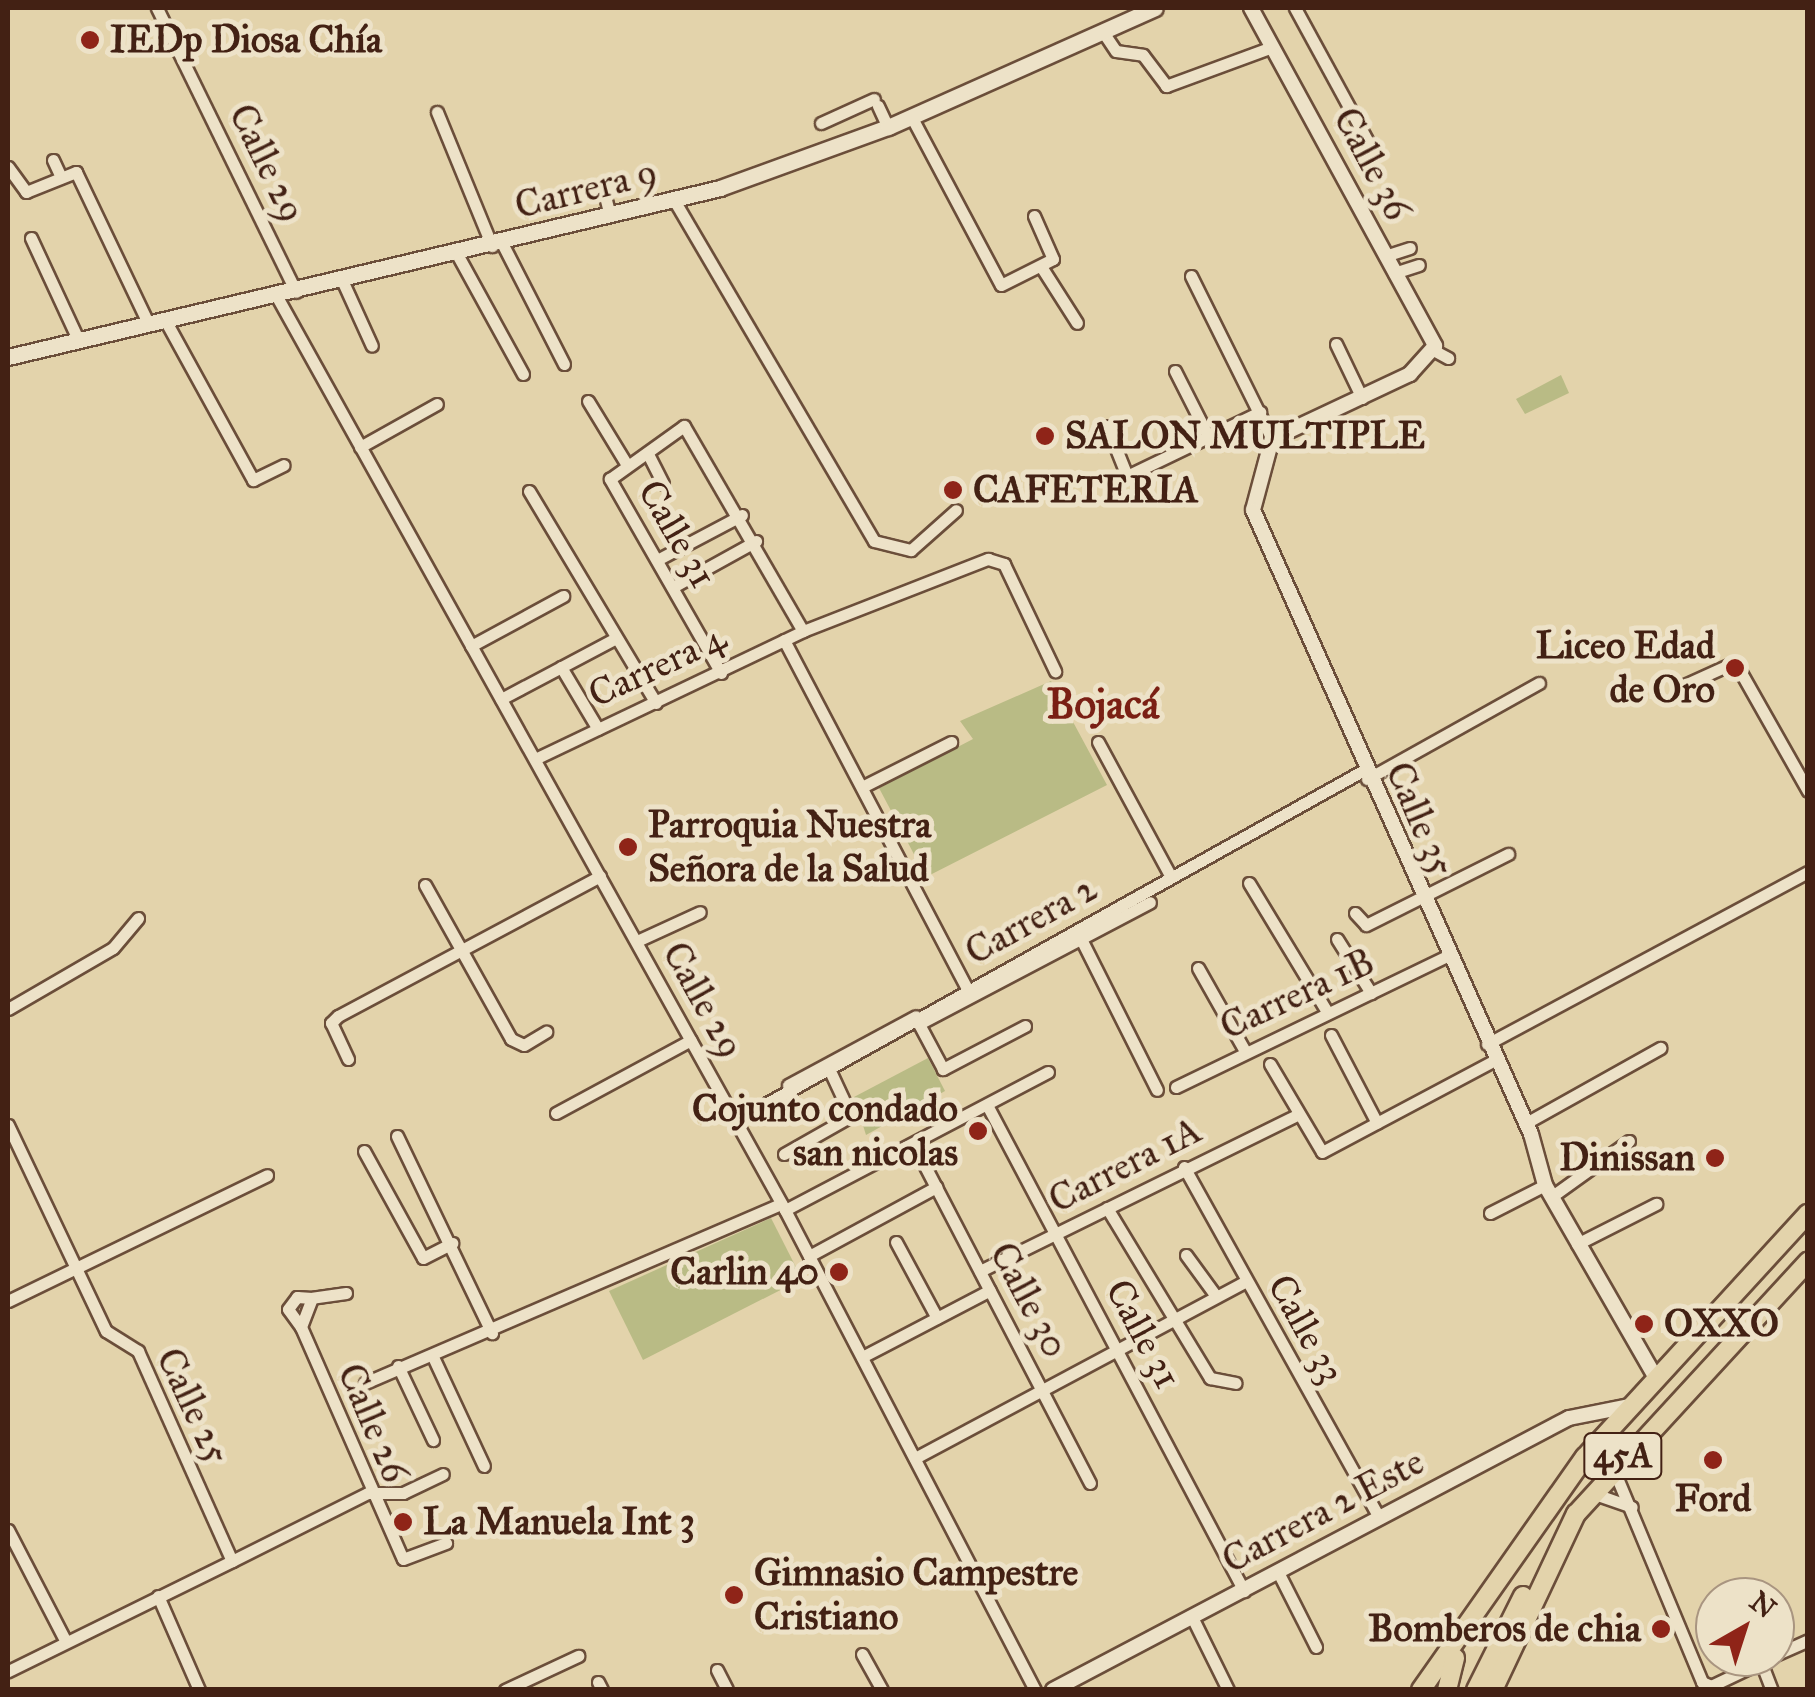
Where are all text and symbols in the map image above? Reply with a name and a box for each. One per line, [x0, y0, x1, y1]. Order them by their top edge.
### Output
place label: IEDp Diosa Chía [110, 17, 382, 63]
marker: IEDp Diosa Chía [79, 29, 101, 51]
street label: Calle 29 [219, 97, 315, 229]
street label: Calle 36 [1323, 100, 1421, 228]
street label: Carrera 9 [510, 149, 662, 229]
place label: SALON MULTIPLE [1065, 413, 1425, 459]
marker: SALON MULTIPLE [1034, 425, 1056, 447]
place label: CAFETERIA [973, 467, 1198, 513]
street label: Calle 31 [628, 472, 726, 596]
marker: CAFETERIA [942, 479, 964, 501]
street label: Carrera 4 [581, 615, 733, 717]
place label: Liceo Edad de Oro [1536, 623, 1715, 712]
marker: Liceo Edad de Oro [1724, 657, 1746, 679]
district label: Bojacá [1047, 679, 1159, 729]
street label: Calle 35 [1376, 755, 1464, 883]
place label: Parroquia Nuestra Señora de la Salud [648, 802, 931, 892]
marker: Parroquia Nuestra Señora de la Salud [617, 836, 639, 858]
street label: Carrera 2 [957, 865, 1105, 975]
street label: Calle 29 [653, 934, 753, 1066]
street label: Carrera 1B [1213, 939, 1381, 1049]
place label: Cojunto condado san nicolas [692, 1086, 958, 1176]
street label: Carrera 1A [1041, 1107, 1209, 1223]
marker: Cojunto condado san nicolas [967, 1120, 989, 1142]
place label: Dinissan [1559, 1135, 1695, 1181]
marker: Dinissan [1704, 1147, 1726, 1169]
street label: Calle 30 [980, 1235, 1078, 1365]
place label: Carlin 40 [670, 1249, 819, 1295]
marker: Carlin 40 [828, 1261, 850, 1283]
street label: Calle 33 [1258, 1267, 1354, 1391]
street label: Calle 31 [1095, 1272, 1191, 1396]
place label: OXXO [1664, 1301, 1779, 1347]
marker: OXXO [1633, 1313, 1655, 1335]
street label: Calle 25 [146, 1341, 240, 1471]
street label: Calle 26 [328, 1357, 418, 1489]
road number: 45A [1583, 1426, 1663, 1486]
street label: Carrera 2 Este [1214, 1439, 1432, 1583]
marker: Ford [1702, 1449, 1724, 1471]
place label: Ford [1675, 1476, 1751, 1522]
place label: La Manuela Int 3 [423, 1499, 695, 1545]
marker: La Manuela Int 3 [392, 1511, 414, 1533]
place label: Gimnasio Campestre Cristiano [754, 1550, 1078, 1640]
north arrow [1695, 1577, 1795, 1677]
marker: Gimnasio Campestre Cristiano [723, 1584, 745, 1606]
text: N [1743, 1584, 1783, 1626]
place label: Bomberos de chia [1368, 1606, 1641, 1652]
marker: Bomberos de chia [1650, 1618, 1672, 1640]

